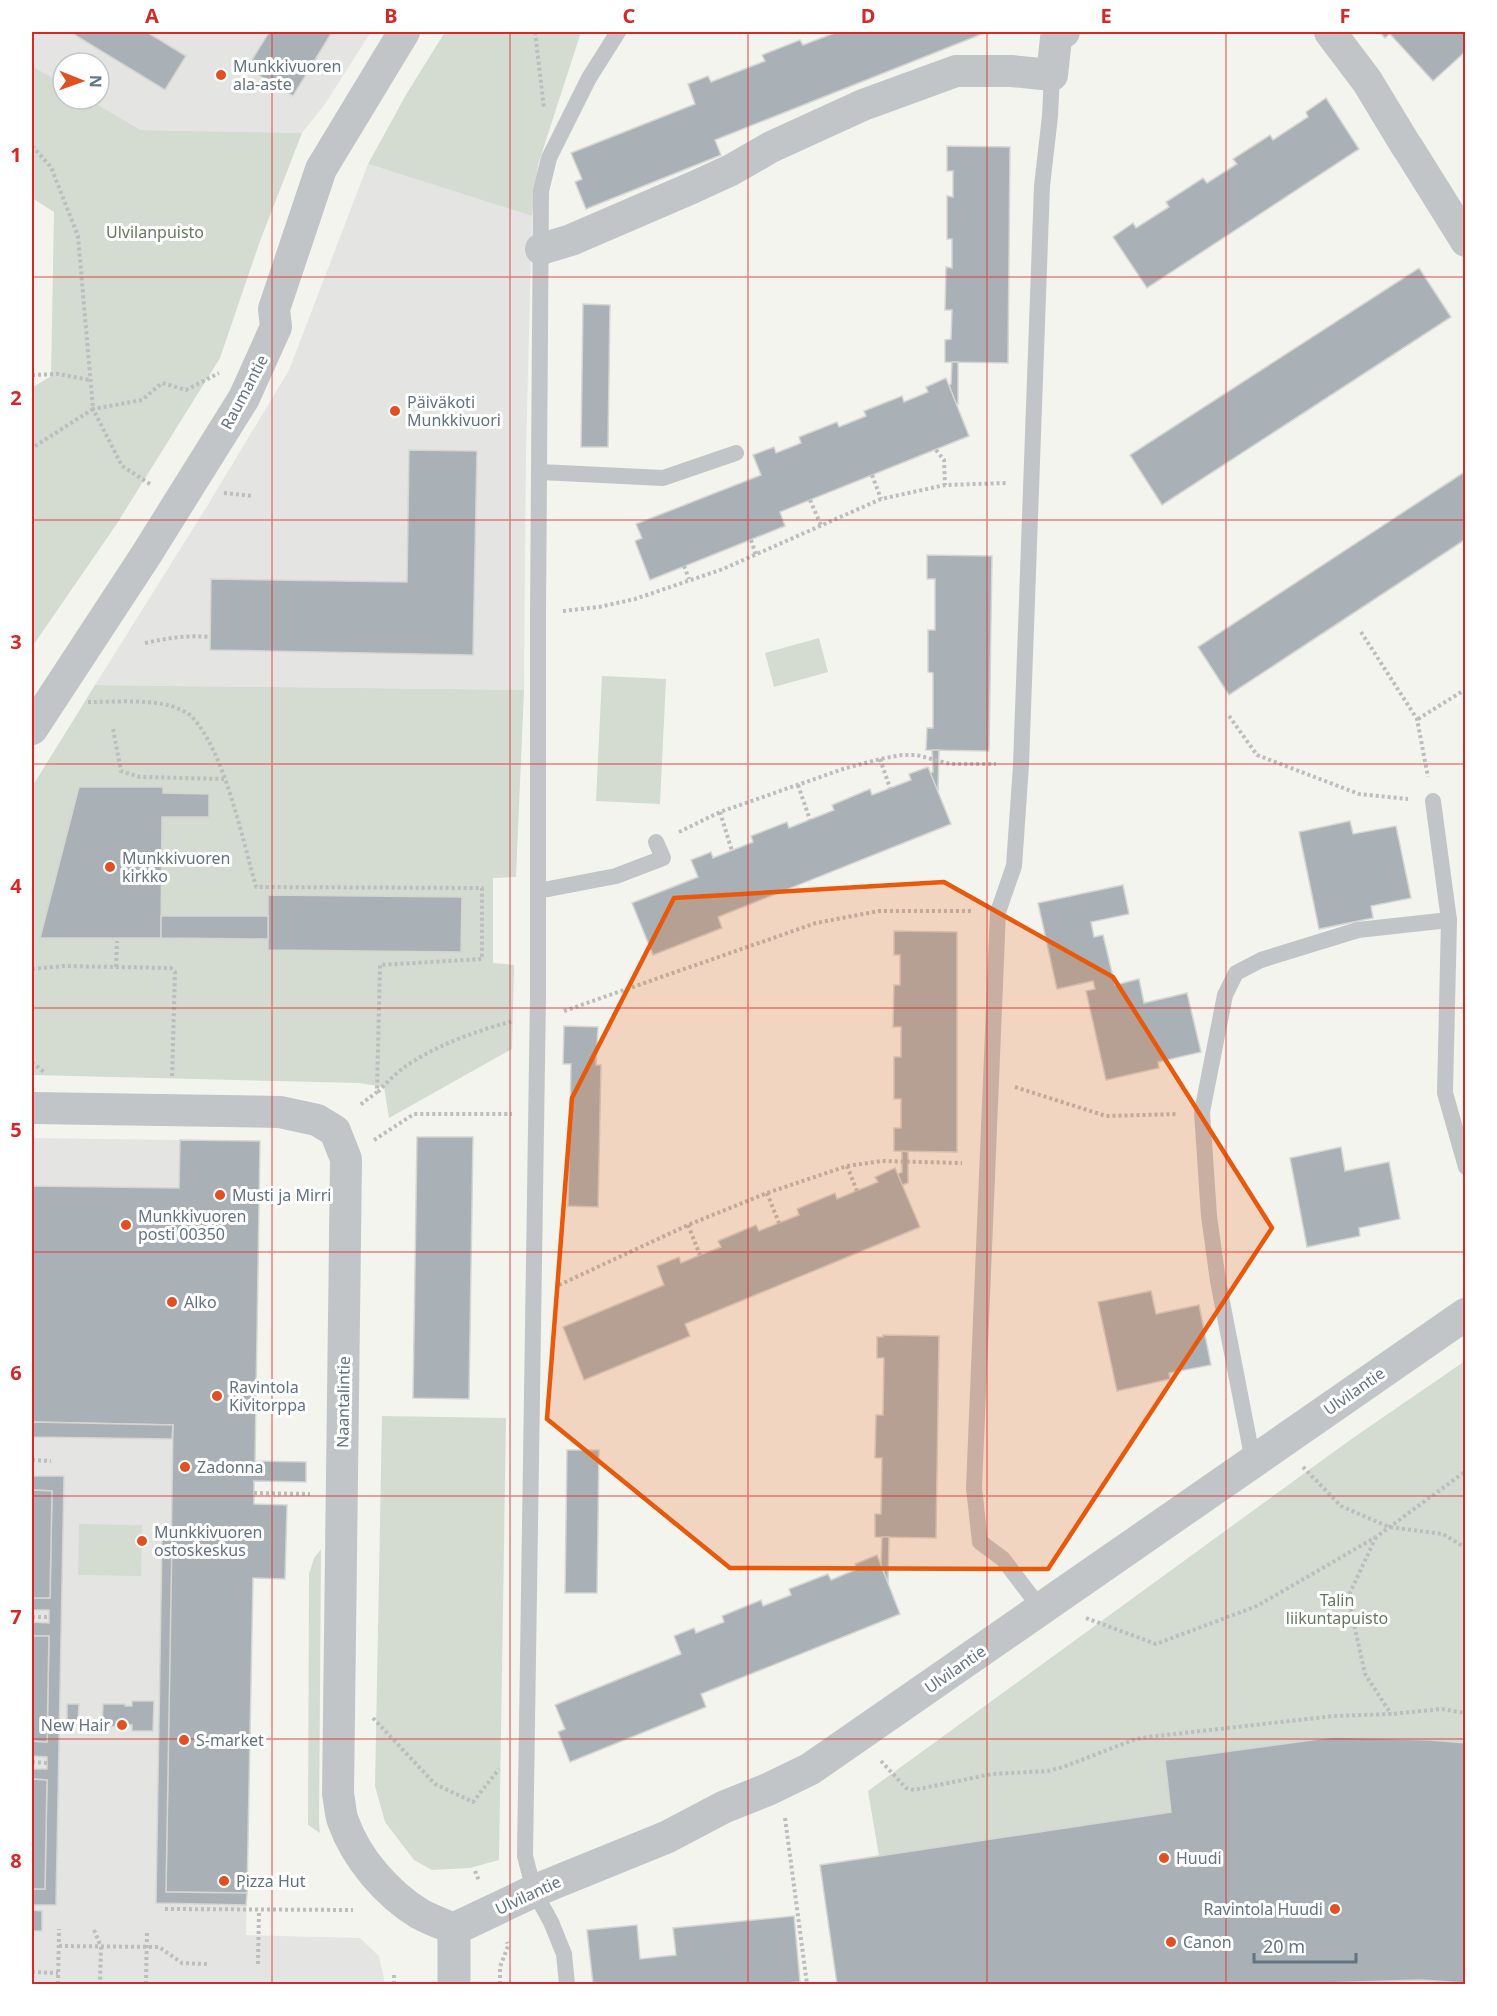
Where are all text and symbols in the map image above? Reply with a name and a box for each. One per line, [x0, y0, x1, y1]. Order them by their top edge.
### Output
text: A [145, 2, 159, 29]
text: B [384, 2, 398, 29]
text: C [623, 2, 636, 29]
text: D [861, 2, 875, 29]
text: E [1100, 2, 1112, 29]
text: F [1340, 2, 1350, 29]
north arrow [51, 51, 111, 111]
place label: Munkkivuoren ala-aste [233, 55, 341, 95]
marker: Munkkivuoren ala-aste [214, 68, 228, 82]
text: N [85, 75, 107, 88]
text: 1 [10, 141, 22, 168]
park label: Ulvilanpuisto [106, 221, 204, 243]
street label: Raumantie [215, 351, 273, 433]
text: 2 [10, 384, 22, 411]
place label: Päiväkoti Munkkivuori [407, 391, 501, 431]
marker: Päiväkoti Munkkivuori [388, 404, 402, 418]
text: 3 [10, 628, 22, 655]
place label: Munkkivuoren kirkko [122, 847, 230, 887]
marker: Munkkivuoren kirkko [103, 860, 117, 874]
text: 4 [10, 872, 22, 899]
text: 5 [10, 1116, 22, 1143]
place label: Musti ja Mirri [232, 1184, 331, 1206]
marker: Musti ja Mirri [213, 1188, 227, 1202]
place label: Munkkivuoren posti 00350 [138, 1205, 246, 1245]
marker: Munkkivuoren posti 00350 [119, 1218, 133, 1232]
place label: Alko [184, 1291, 217, 1313]
marker: Alko [165, 1295, 179, 1309]
street label: Naantalintie [331, 1356, 355, 1448]
text: 6 [10, 1359, 22, 1386]
street label: Ulvilantie [1319, 1362, 1389, 1420]
place label: Ravintola Kivitorppa [229, 1376, 306, 1416]
marker: Ravintola Kivitorppa [210, 1389, 224, 1403]
place label: Zadonna [197, 1456, 263, 1478]
marker: Zadonna [178, 1460, 192, 1474]
place label: Munkkivuoren ostoskeskus [154, 1521, 262, 1561]
marker: Munkkivuoren ostoskeskus [135, 1534, 149, 1548]
park label: Talin liikuntapuisto [1286, 1589, 1388, 1629]
text: 7 [10, 1603, 22, 1630]
street label: Ulvilantie [920, 1640, 990, 1698]
place label: New Hair [41, 1714, 110, 1736]
marker: New Hair [115, 1718, 129, 1732]
place label: S-market [196, 1729, 264, 1751]
marker: S-market [177, 1733, 191, 1747]
text: 8 [10, 1847, 22, 1874]
place label: Huudi [1176, 1847, 1222, 1869]
marker: Huudi [1157, 1851, 1171, 1865]
place label: Pizza Hut [236, 1870, 306, 1892]
street label: Ulvilantie [492, 1870, 564, 1920]
marker: Pizza Hut [217, 1874, 231, 1888]
place label: Ravintola Huudi [1204, 1898, 1323, 1920]
marker: Ravintola Huudi [1328, 1902, 1342, 1916]
scale bar [1254, 1926, 1356, 1964]
place label: Canon [1183, 1931, 1232, 1953]
text: 20 m [1263, 1934, 1305, 1958]
marker: Canon [1164, 1935, 1178, 1949]

